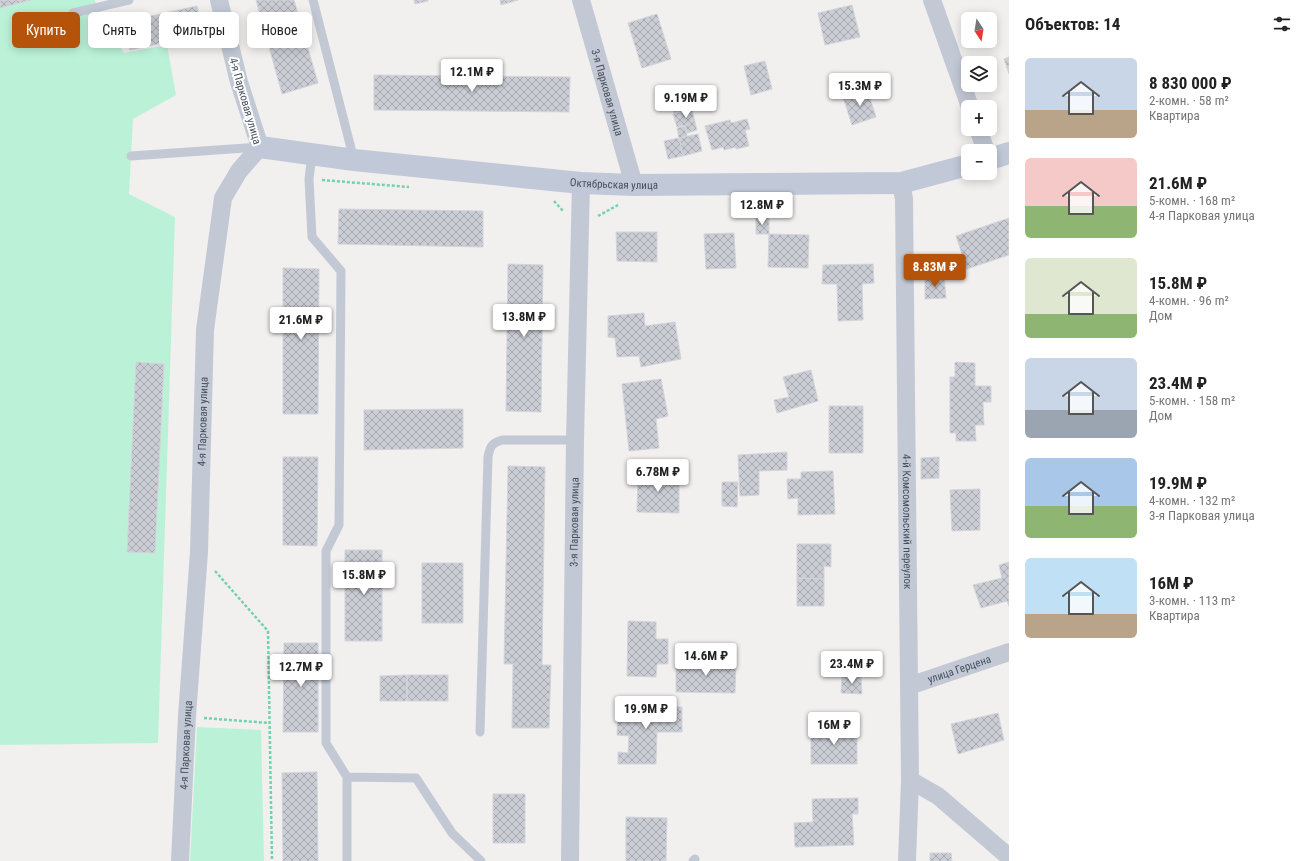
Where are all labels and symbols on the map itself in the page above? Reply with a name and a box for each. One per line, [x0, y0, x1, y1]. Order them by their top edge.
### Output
north arrow [961, 12, 997, 48]
street label: 3-я Парковая улица [589, 47, 626, 137]
street label: 4-я Парковая улица [226, 56, 264, 146]
pin: 12.1M ₽ [435, 59, 509, 93]
pin: 15.3M ₽ [823, 73, 897, 107]
pin: 9.19M ₽ [649, 85, 723, 119]
street label: Октябрьская улица [569, 175, 658, 192]
pin: 12.8M ₽ [725, 192, 799, 226]
pin: 8.83M ₽ [898, 254, 972, 288]
pin: 13.8M ₽ [487, 304, 561, 338]
pin: 21.6M ₽ [264, 307, 338, 341]
street label: 4-я Парковая улица [195, 377, 210, 467]
street label: 4-й Комсомольский переулок [900, 454, 915, 590]
pin: 6.78M ₽ [621, 459, 695, 493]
street label: 3-я Парковая улица [567, 477, 581, 567]
pin: 15.8M ₽ [327, 562, 401, 596]
pin: 14.6M ₽ [669, 643, 743, 677]
pin: 23.4M ₽ [815, 651, 889, 685]
street label: улица Герцена [926, 652, 993, 686]
pin: 12.7M ₽ [264, 654, 338, 688]
pin: 19.9M ₽ [609, 696, 683, 730]
street label: 4-я Парковая улица [177, 700, 195, 790]
pin: 16M ₽ [806, 712, 862, 746]

